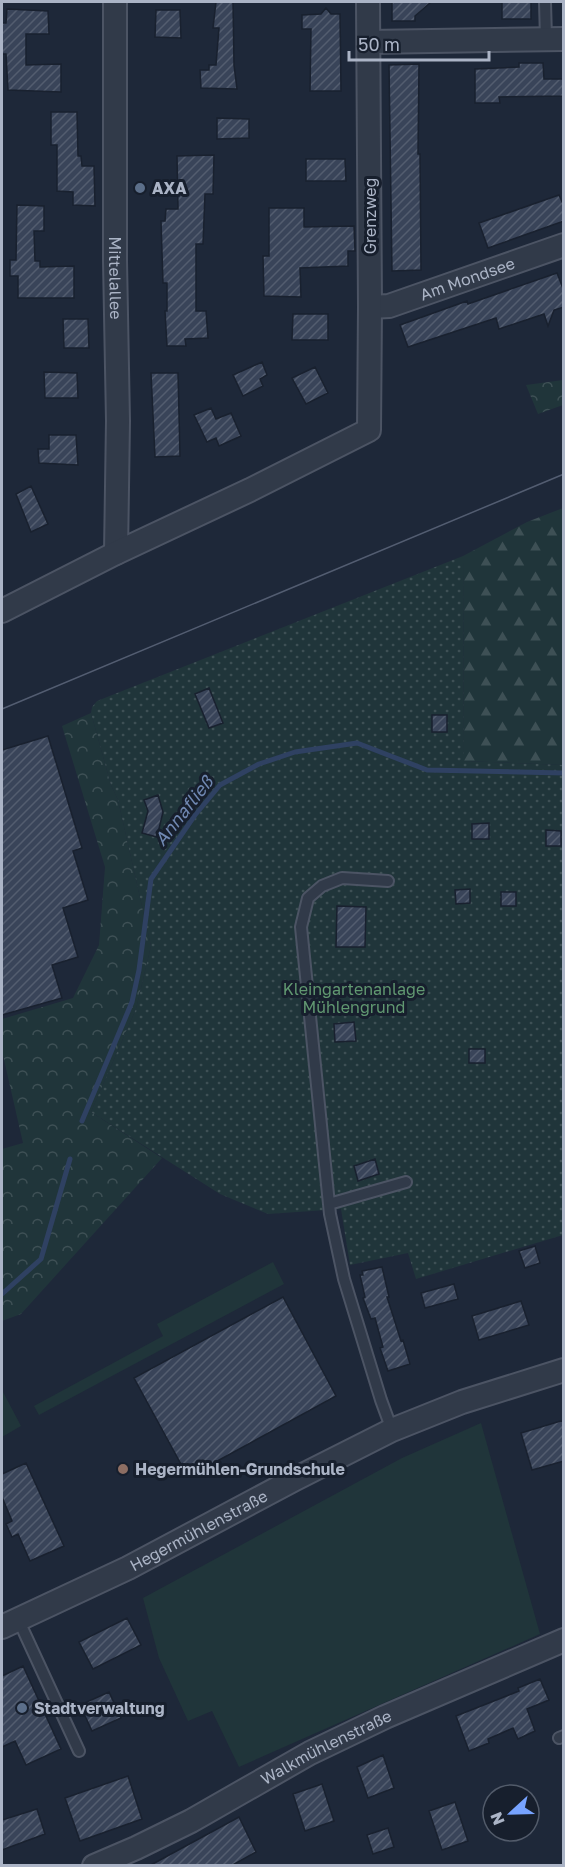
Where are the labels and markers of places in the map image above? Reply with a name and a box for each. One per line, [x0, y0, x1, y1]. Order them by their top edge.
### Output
place label: AXA [152, 178, 187, 198]
marker: AXA [133, 181, 147, 195]
place label: Hegermühlen-Grundschule [135, 1459, 345, 1479]
marker: Hegermühlen-Grundschule [116, 1462, 130, 1476]
place label: Stadtverwaltung [34, 1698, 165, 1718]
marker: Stadtverwaltung [15, 1701, 29, 1715]

